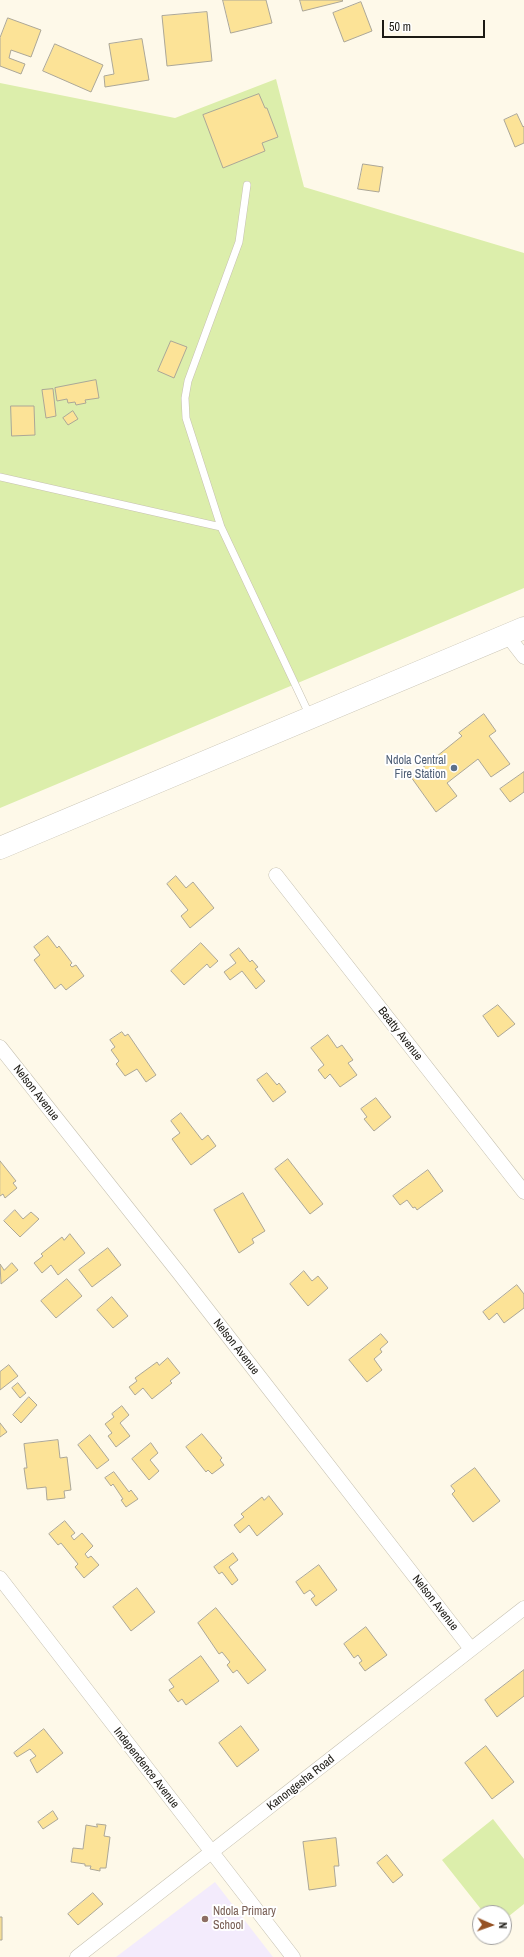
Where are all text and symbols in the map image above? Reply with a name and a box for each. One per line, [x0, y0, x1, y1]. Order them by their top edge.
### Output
scale bar [384, 12, 487, 38]
text: 50 m [389, 19, 411, 35]
place label: Ndola Central Fire Station [386, 754, 446, 782]
marker: Ndola Central Fire Station [449, 763, 459, 773]
street label: Beatty Avenue [375, 1004, 425, 1064]
street label: Nelson Avenue [10, 1062, 62, 1124]
street label: Nelson Avenue [210, 1316, 262, 1378]
street label: Nelson Avenue [409, 1572, 461, 1634]
street label: Independence Avenue [110, 1725, 182, 1811]
street label: Kanongesha Road [264, 1752, 338, 1814]
place label: Ndola Primary School [213, 1905, 276, 1933]
north arrow [472, 1905, 512, 1945]
marker: Ndola Primary School [200, 1914, 210, 1924]
text: N [496, 1922, 510, 1929]

